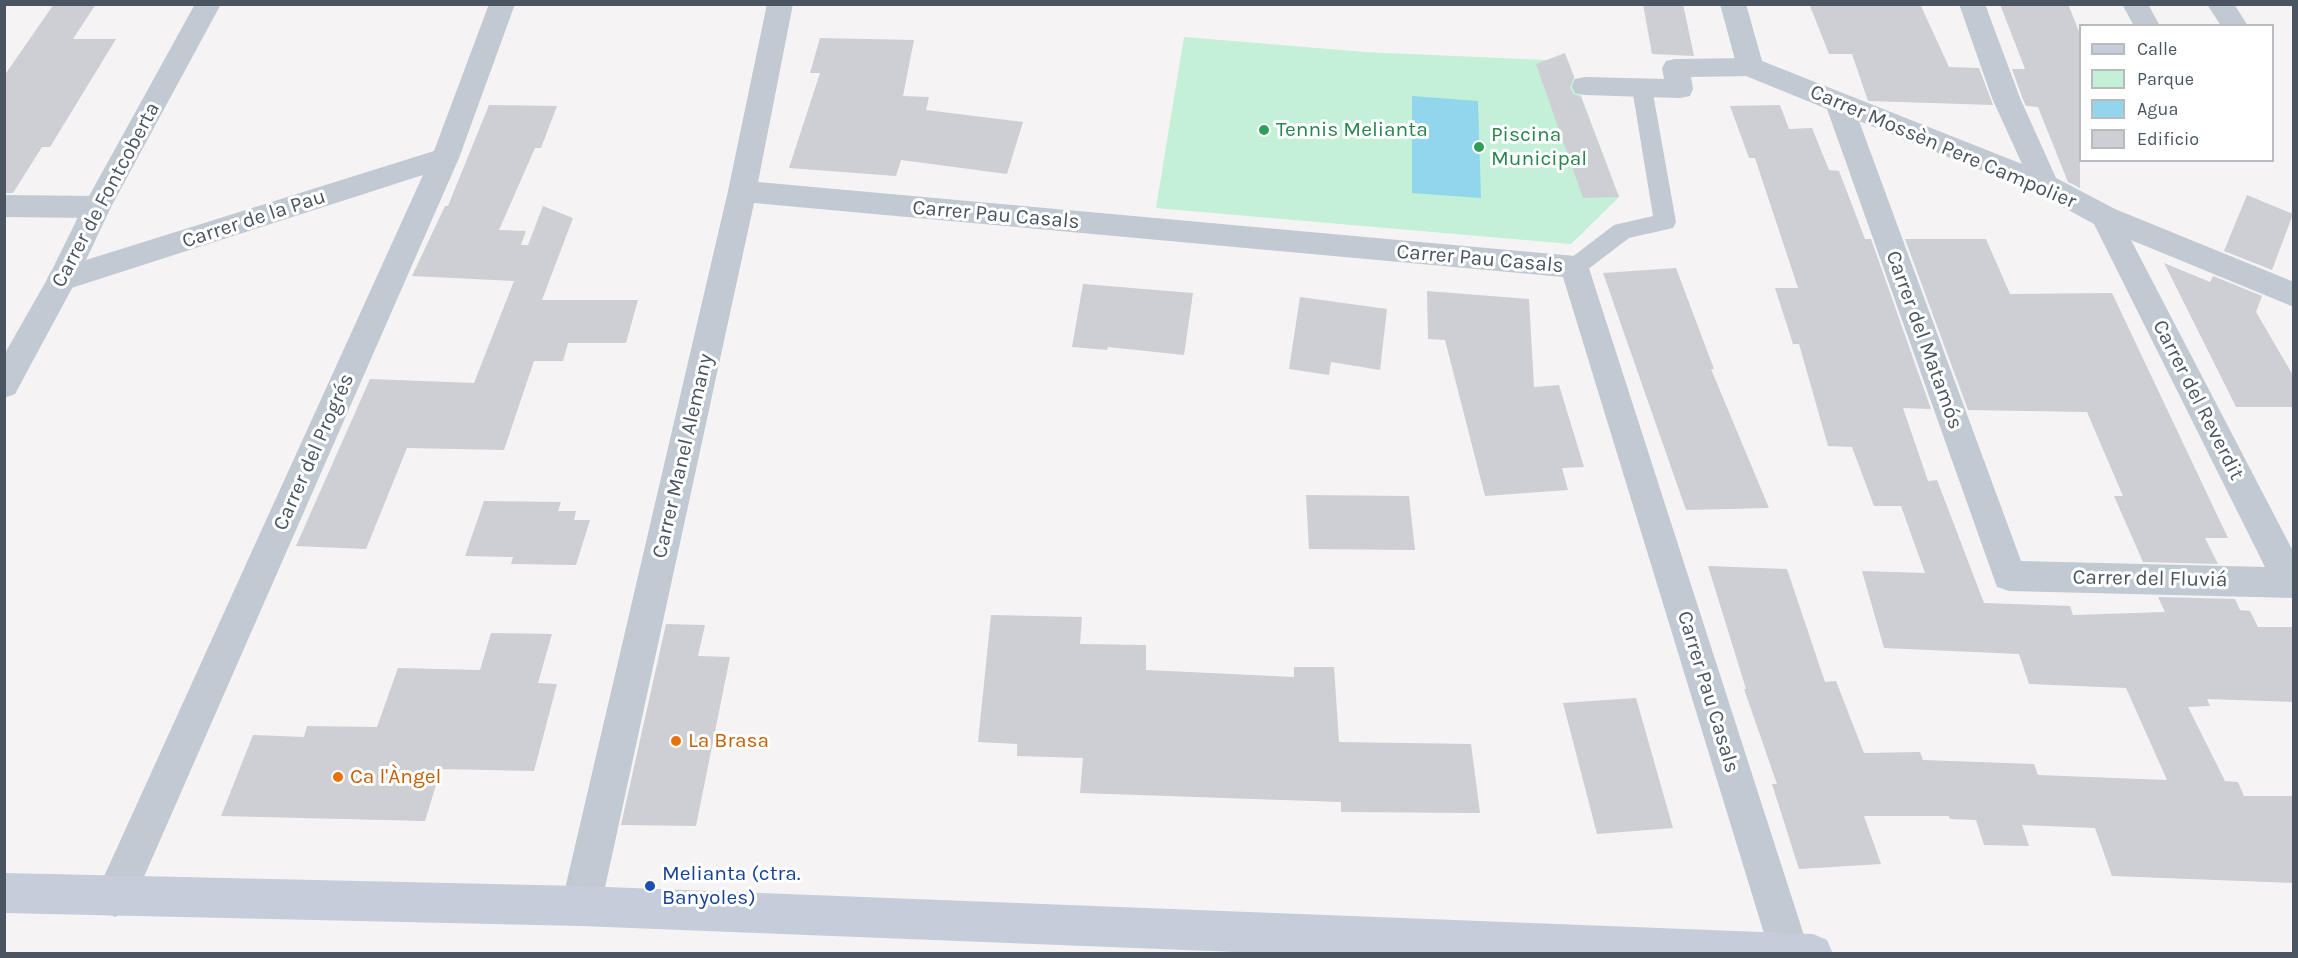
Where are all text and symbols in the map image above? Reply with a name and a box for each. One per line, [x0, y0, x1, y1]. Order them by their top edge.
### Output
legend [2079, 24, 2274, 162]
text: Calle [2137, 38, 2177, 60]
text: Parque [2137, 68, 2194, 90]
street label: Carrer Mossèn Pere Campolier [1806, 79, 2080, 215]
street label: Carrer de Fontcoberta [46, 98, 166, 292]
text: Agua [2137, 98, 2178, 120]
place label: Tennis Melianta [1276, 117, 1428, 143]
place label: Piscina Municipal [1491, 122, 1587, 172]
marker: Tennis Melianta [1257, 123, 1271, 137]
text: Edificio [2137, 128, 2199, 150]
marker: Piscina Municipal [1472, 140, 1486, 154]
street label: Carrer de la Pau [179, 184, 329, 254]
street label: Carrer Pau Casals [911, 195, 1081, 235]
street label: Carrer Pau Casals [1395, 239, 1565, 279]
street label: Carrer del Matamós [1880, 247, 1968, 433]
street label: Carrer del Reverdit [2147, 316, 2249, 484]
street label: Carrer Manel Alemany [647, 351, 719, 561]
street label: Carrer del Progrés [268, 370, 360, 534]
street label: Carrer del Fluviá [2072, 565, 2228, 593]
street label: Carrer Pau Casals [1671, 608, 1745, 776]
place label: La Brasa [688, 728, 769, 754]
marker: La Brasa [669, 734, 683, 748]
place label: Ca l'Àngel [350, 764, 441, 790]
marker: Ca l'Àngel [331, 770, 345, 784]
place label: Melianta (ctra. Banyoles) [662, 861, 800, 911]
marker: Melianta (ctra. Banyoles) [643, 879, 657, 893]

